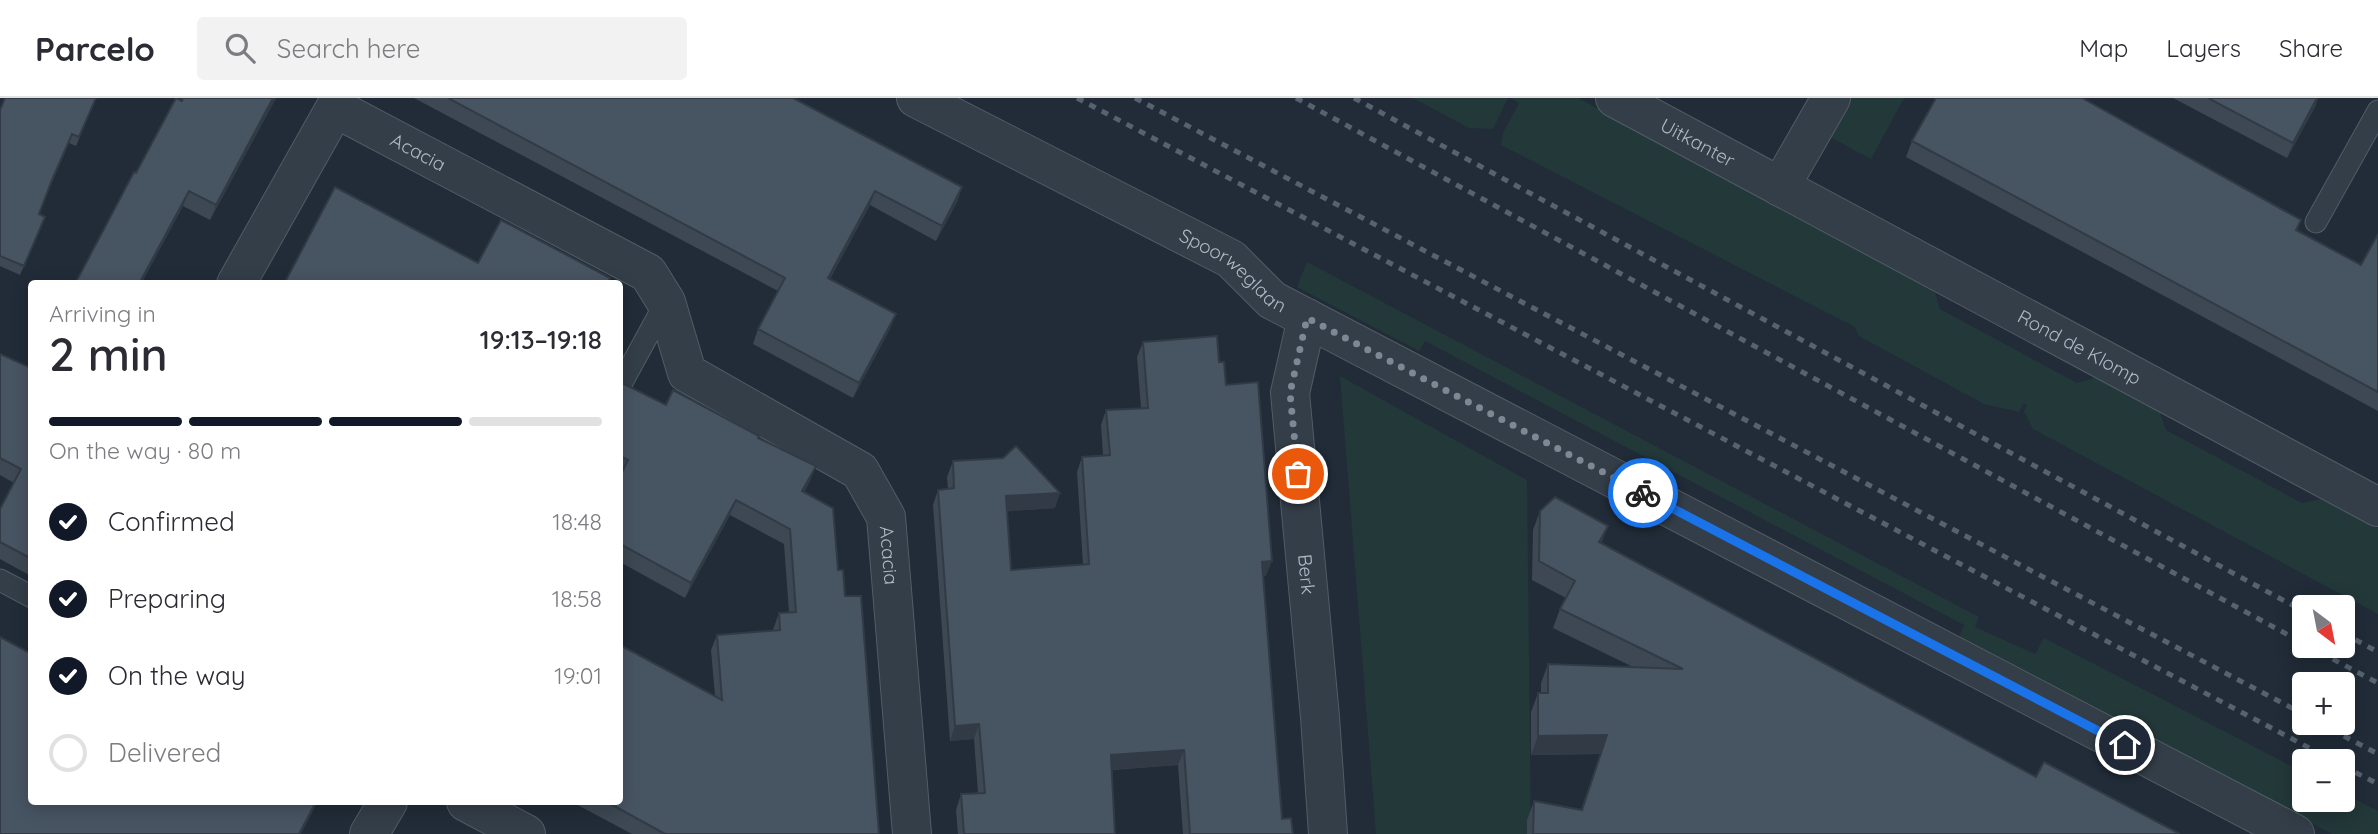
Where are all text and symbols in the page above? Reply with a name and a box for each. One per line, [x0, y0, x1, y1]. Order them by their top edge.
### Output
search box [197, 17, 687, 80]
text: Parcelo [35, 28, 155, 69]
icon: search [221, 29, 259, 67]
text: Search here [277, 32, 420, 65]
text: Map [2079, 33, 2128, 63]
text: Layers [2166, 33, 2241, 63]
text: Share [2279, 33, 2343, 63]
street label: Uitkanter [1656, 113, 1740, 172]
street label: Acacia [386, 127, 450, 176]
street label: Spoorweglaan [1176, 223, 1291, 317]
text: Arriving in [49, 299, 156, 328]
street label: Rond de Klomp [2014, 304, 2145, 390]
text: 19:13–19:18 [480, 323, 602, 356]
text: 2 min [49, 325, 168, 383]
text: On the way · 80 m [49, 436, 241, 465]
pin [1268, 444, 1328, 504]
icon: bag [1279, 455, 1317, 493]
courier [1608, 458, 1678, 528]
icon: bike [1624, 474, 1662, 512]
icon: check [49, 503, 87, 541]
text: Confirmed [108, 505, 235, 538]
text: 18:48 [552, 507, 602, 536]
street label: Acacia [875, 525, 904, 586]
street label: Berk [1293, 553, 1321, 596]
icon: check [49, 580, 87, 618]
text: Preparing [108, 582, 226, 615]
text: 18:58 [552, 584, 602, 613]
north arrow [2292, 595, 2356, 658]
map controls [2292, 595, 2355, 812]
icon: check [49, 657, 87, 695]
text: On the way [108, 659, 246, 692]
text: 19:01 [554, 661, 602, 690]
button: + [2292, 672, 2355, 735]
pin [2095, 715, 2155, 775]
icon: home [2106, 726, 2144, 764]
text: Delivered [108, 736, 221, 769]
button: − [2292, 749, 2355, 812]

